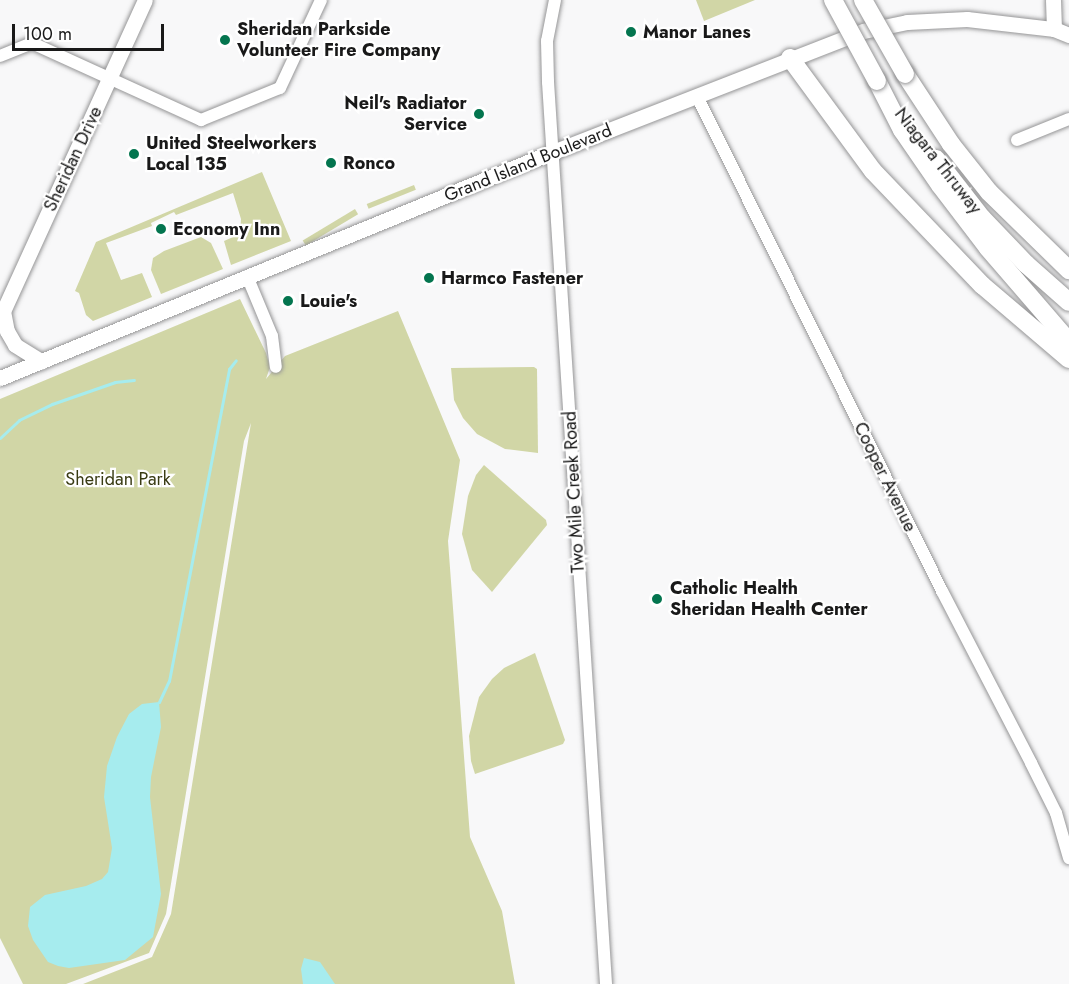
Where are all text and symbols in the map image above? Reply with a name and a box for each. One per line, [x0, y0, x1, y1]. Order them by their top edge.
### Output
scale bar [15, 12, 166, 50]
place label: Sheridan Parkside Volunteer Fire Company [237, 19, 440, 62]
text: 100 m [23, 21, 72, 47]
place label: Manor Lanes [643, 21, 751, 43]
marker: Manor Lanes [624, 25, 638, 39]
marker: Sheridan Parkside Volunteer Fire Company [218, 33, 232, 47]
place label: Neil's Radiator Service [344, 93, 467, 136]
street label: Sheridan Drive [39, 103, 107, 215]
street label: Niagara Thruway [890, 104, 986, 218]
marker: Neil's Radiator Service [472, 107, 486, 121]
street label: Grand Island Boulevard [441, 119, 615, 207]
place label: United Steelworkers Local 135 [146, 133, 316, 176]
marker: United Steelworkers Local 135 [127, 147, 141, 161]
place label: Ronco [343, 152, 395, 174]
marker: Ronco [324, 156, 338, 170]
place label: Economy Inn [173, 218, 280, 240]
marker: Economy Inn [154, 222, 168, 236]
place label: Harmco Fastener [441, 267, 583, 289]
marker: Harmco Fastener [422, 271, 436, 285]
place label: Louie's [300, 290, 357, 312]
marker: Louie's [281, 294, 295, 308]
street label: Two Mile Creek Road [559, 411, 589, 573]
street label: Cooper Avenue [849, 419, 921, 535]
park label: Sheridan Park [65, 468, 171, 490]
place label: Catholic Health Sheridan Health Center [670, 578, 868, 620]
marker: Catholic Health Sheridan Health Center [648, 590, 666, 608]

